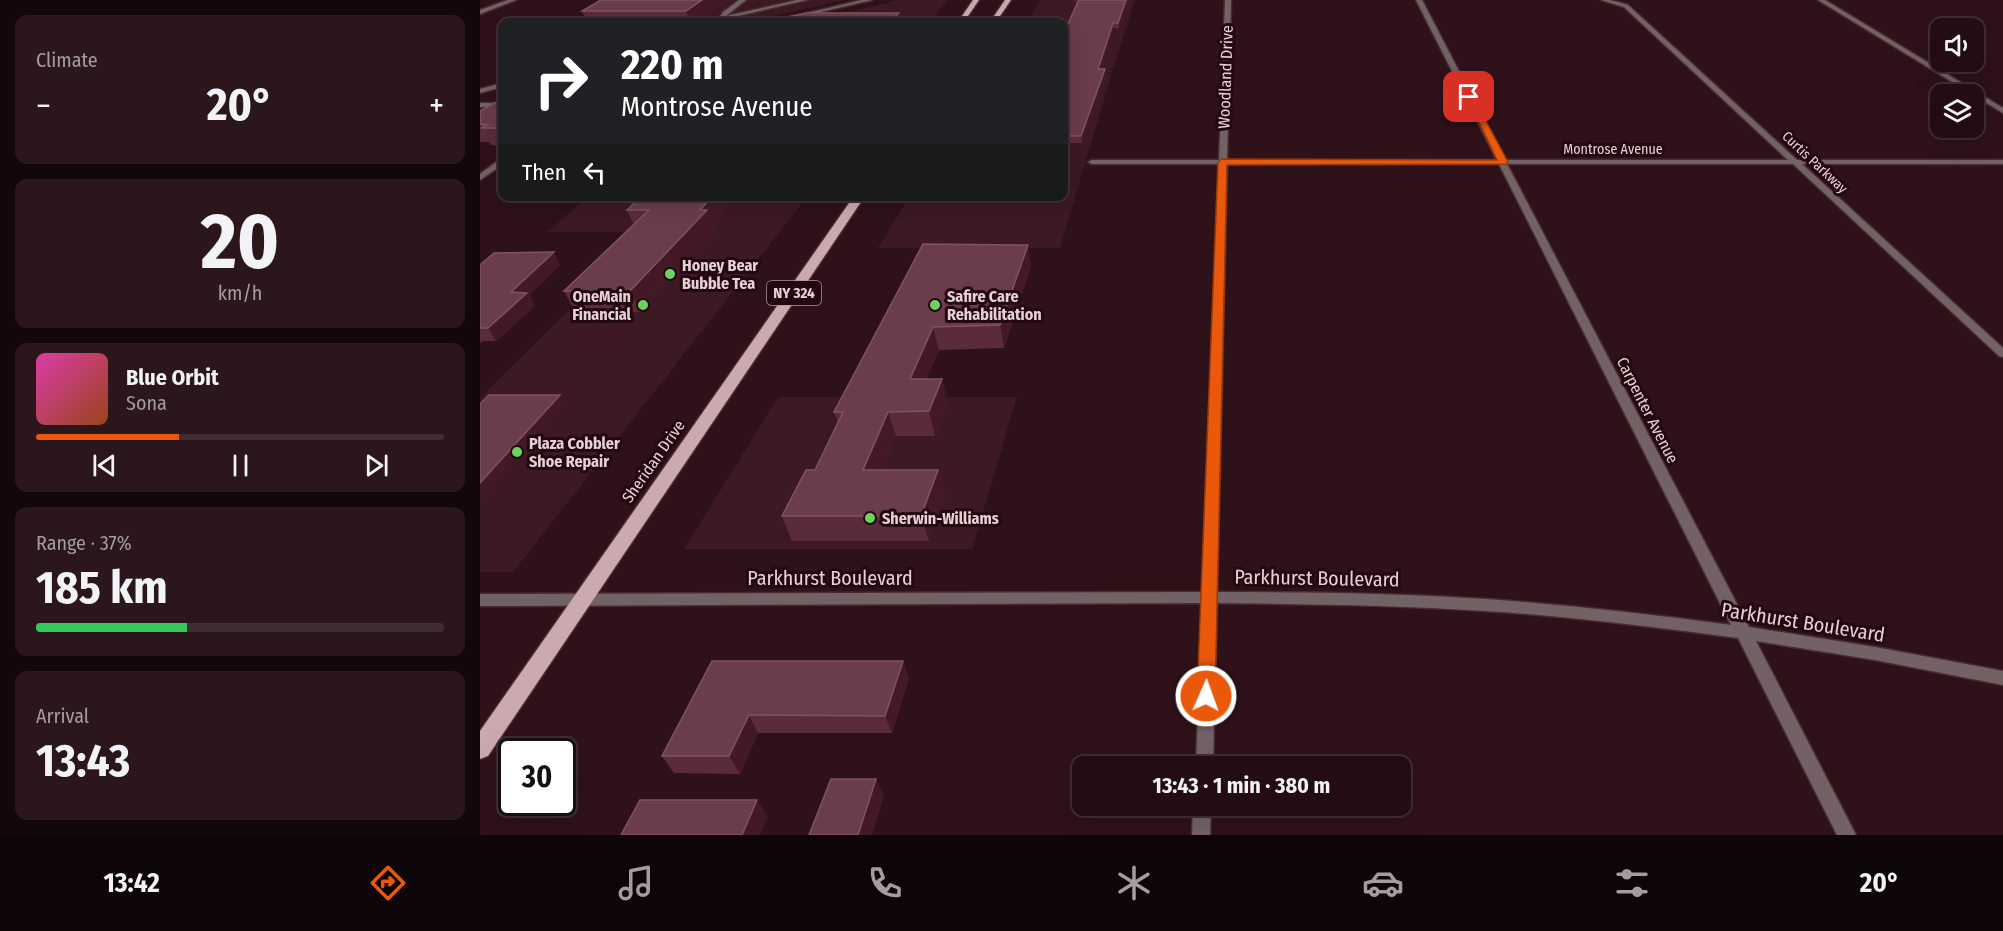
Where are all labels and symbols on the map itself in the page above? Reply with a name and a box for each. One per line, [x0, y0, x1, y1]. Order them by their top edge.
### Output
street label: Woodland Drive [1214, 25, 1237, 129]
pin [1443, 71, 1494, 122]
street label: Curtis Parkway [1778, 128, 1851, 197]
street label: Montrose Avenue [1563, 141, 1663, 158]
place label: Honey Bear Bubble Tea [682, 256, 758, 293]
marker: Honey Bear Bubble Tea [663, 267, 677, 281]
road number: NY 324 [767, 281, 821, 305]
place label: OneMain Financial [572, 287, 632, 324]
place label: Safire Care Rehabilitation [947, 287, 1042, 324]
marker: OneMain Financial [636, 298, 650, 312]
marker: Safire Care Rehabilitation [928, 298, 942, 312]
street label: Carpenter Avenue [1613, 354, 1683, 467]
street label: Sheridan Drive [618, 416, 689, 506]
place label: Plaza Cobbler Shoe Repair [529, 434, 620, 471]
marker: Plaza Cobbler Shoe Repair [510, 445, 524, 459]
place label: Sherwin-Williams [882, 509, 999, 528]
marker: Sherwin-Williams [863, 511, 877, 525]
street label: Parkhurst Boulevard [1234, 565, 1400, 591]
street label: Parkhurst Boulevard [747, 566, 913, 590]
street label: Parkhurst Boulevard [1719, 597, 1887, 647]
position arrow [1174, 664, 1238, 728]
speed limit sign: 30 [498, 738, 576, 816]

